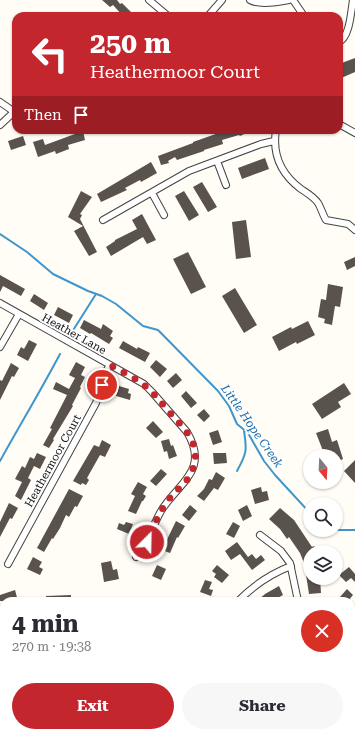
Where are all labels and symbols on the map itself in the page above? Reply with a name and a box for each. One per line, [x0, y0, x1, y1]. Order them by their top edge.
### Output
street label: Heather Lane [40, 311, 108, 357]
pin [85, 368, 119, 402]
water label: Little Hope Creek [218, 381, 286, 471]
street label: Heathermoor Court [22, 412, 84, 510]
north arrow [303, 449, 343, 489]
position arrow [126, 521, 168, 563]

